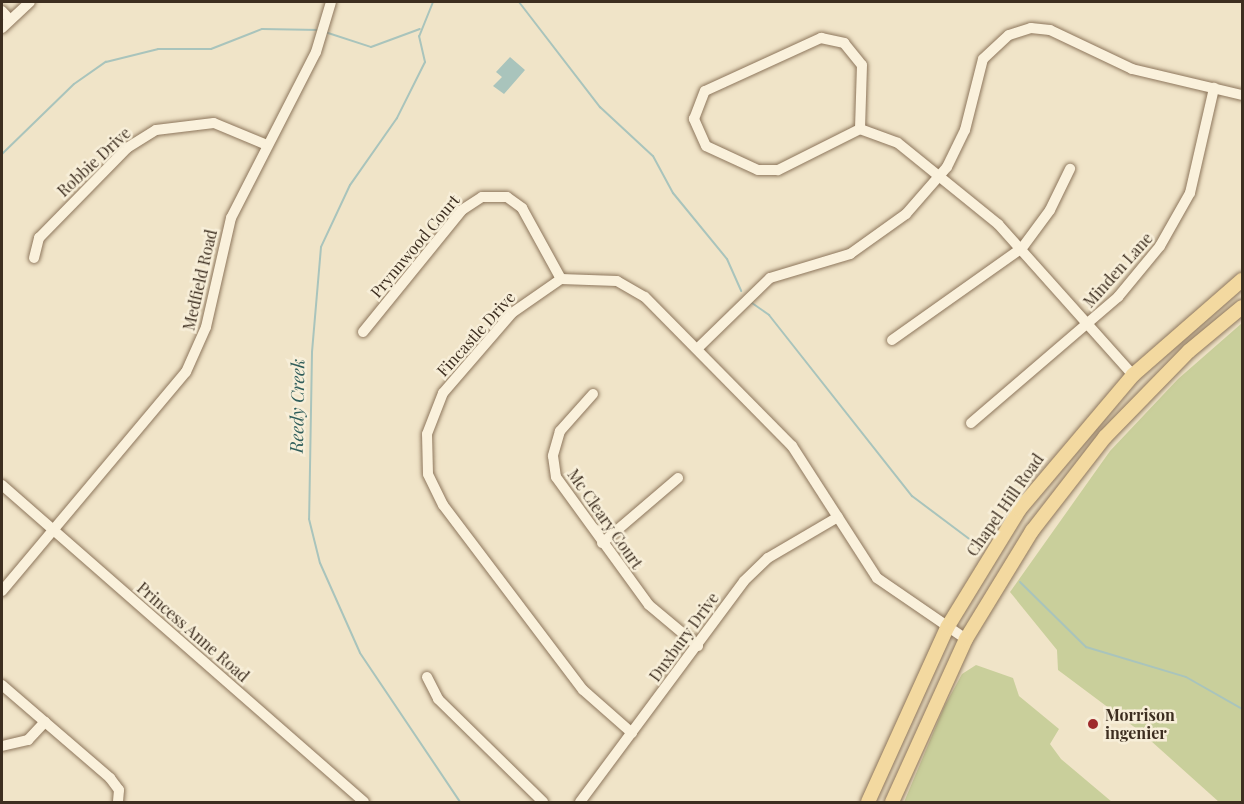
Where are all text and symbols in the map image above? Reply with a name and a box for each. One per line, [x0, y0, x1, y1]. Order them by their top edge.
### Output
street label: Robbie Drive [53, 123, 135, 201]
street label: Prynnwood Court [366, 191, 464, 301]
street label: Medfield Road [179, 228, 221, 332]
street label: Minden Lane [1079, 229, 1157, 311]
street label: Fincastle Drive [433, 288, 519, 380]
water label: Reedy Creek [285, 359, 309, 453]
street label: Chapel Hill Road [963, 450, 1047, 560]
street label: Mc Cleary Court [563, 465, 647, 573]
street label: Princess Anne Road [133, 578, 253, 686]
street label: Duxbury Drive [645, 589, 723, 685]
place label: Morrison ingenier [1105, 705, 1175, 743]
marker: Morrison ingenier [1086, 717, 1100, 731]

